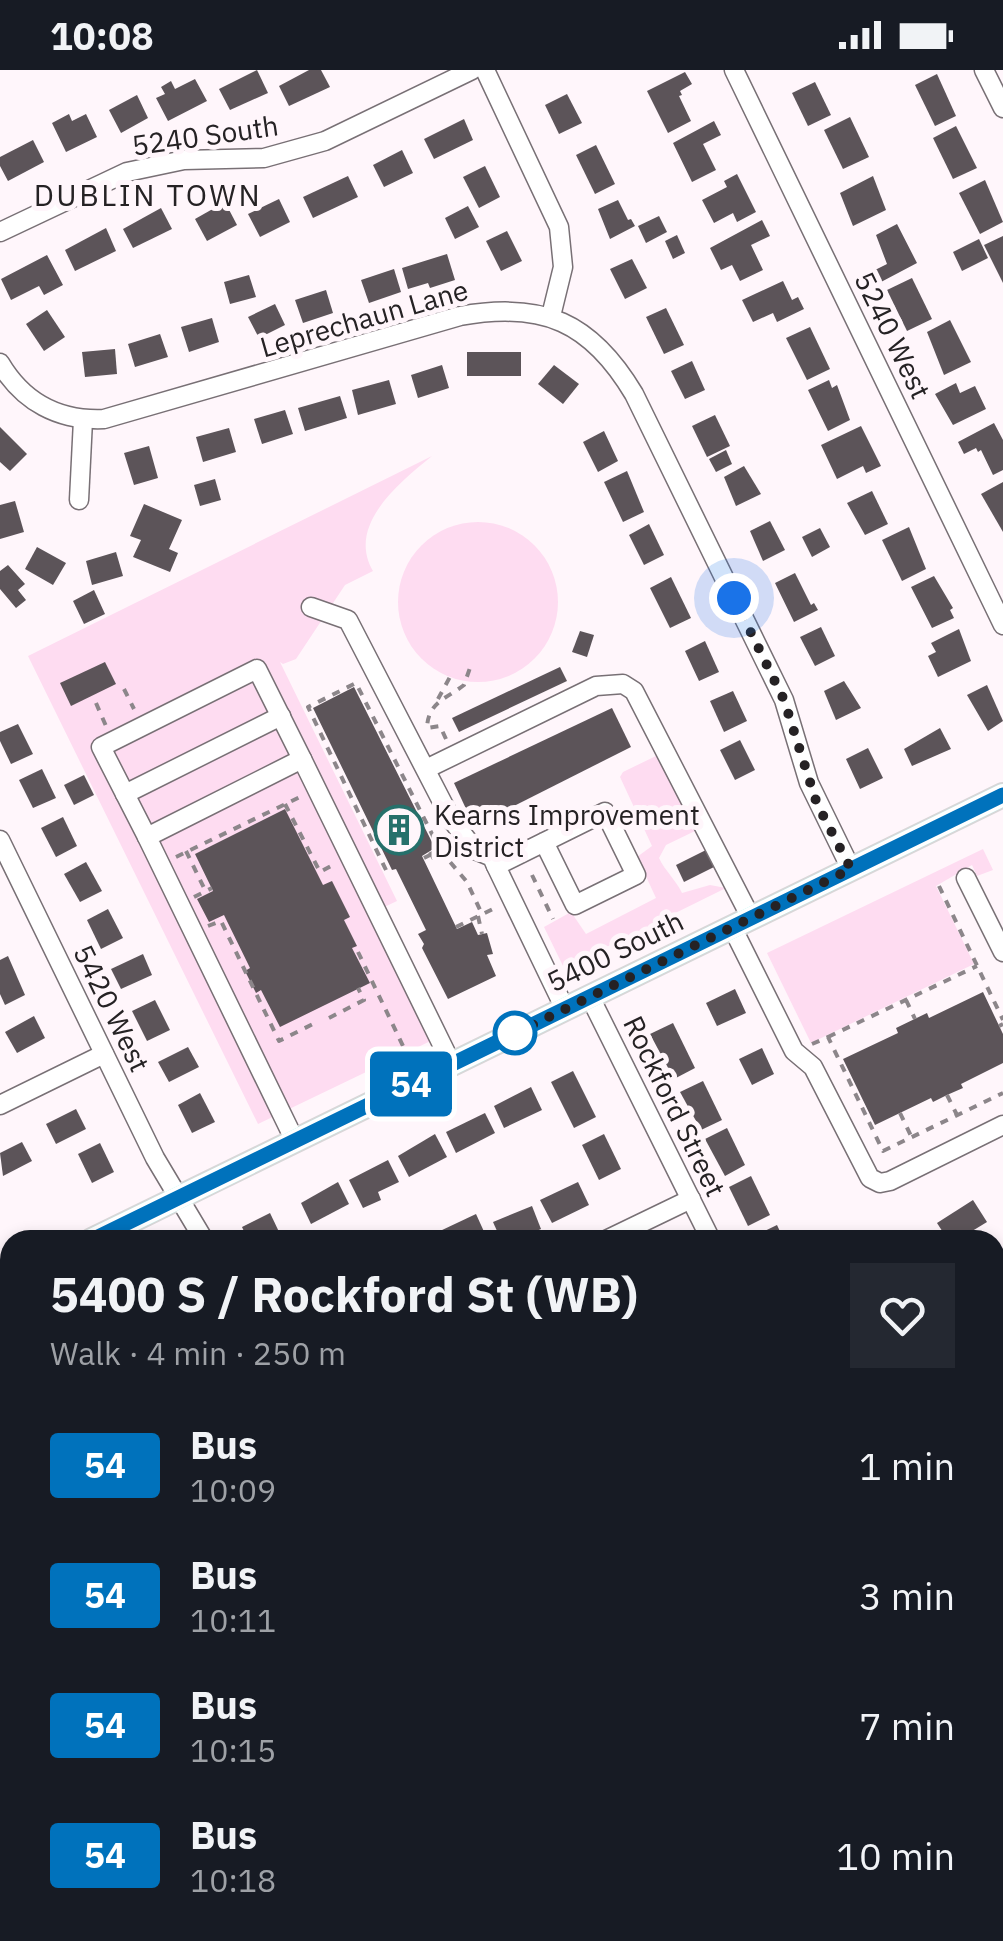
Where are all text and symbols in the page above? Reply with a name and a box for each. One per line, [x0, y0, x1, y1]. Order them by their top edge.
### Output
text: 10:08 [50, 11, 154, 60]
street label: 5240 South [129, 106, 281, 164]
district label: DUBLIN TOWN [34, 175, 262, 214]
street label: 5240 West [846, 265, 940, 405]
street label: Leprechaun Lane [256, 271, 472, 365]
your location [709, 573, 759, 623]
place label: Kearns Improvement District [434, 796, 700, 865]
building icon: Kearns Improvement District [373, 804, 425, 856]
street label: 5400 South [541, 902, 689, 1000]
street label: 5420 West [65, 938, 159, 1078]
street label: Rockford Street [615, 1010, 735, 1202]
unlabelled marker [494, 1012, 536, 1054]
line badge: 54 [366, 1052, 456, 1116]
text: 54 [390, 1061, 432, 1107]
text: 5400 S / Rockford St (WB) [50, 1263, 638, 1325]
button: heart [850, 1263, 955, 1368]
text: Walk · 4 min · 250 m [50, 1332, 346, 1374]
text: Bus [190, 1420, 257, 1469]
text: 1 min [859, 1441, 955, 1490]
text: 54 [84, 1442, 126, 1488]
text: 10:09 [190, 1469, 276, 1511]
text: Bus [190, 1550, 257, 1599]
text: 3 min [859, 1571, 955, 1620]
text: 54 [84, 1572, 126, 1618]
text: 10:11 [190, 1599, 276, 1641]
text: Bus [190, 1680, 257, 1729]
text: 7 min [859, 1701, 955, 1750]
text: 54 [84, 1702, 126, 1748]
text: 10:15 [190, 1729, 276, 1771]
text: Bus [190, 1810, 257, 1859]
text: 10 min [836, 1831, 955, 1880]
text: 54 [84, 1832, 126, 1878]
text: 10:18 [190, 1859, 276, 1901]

